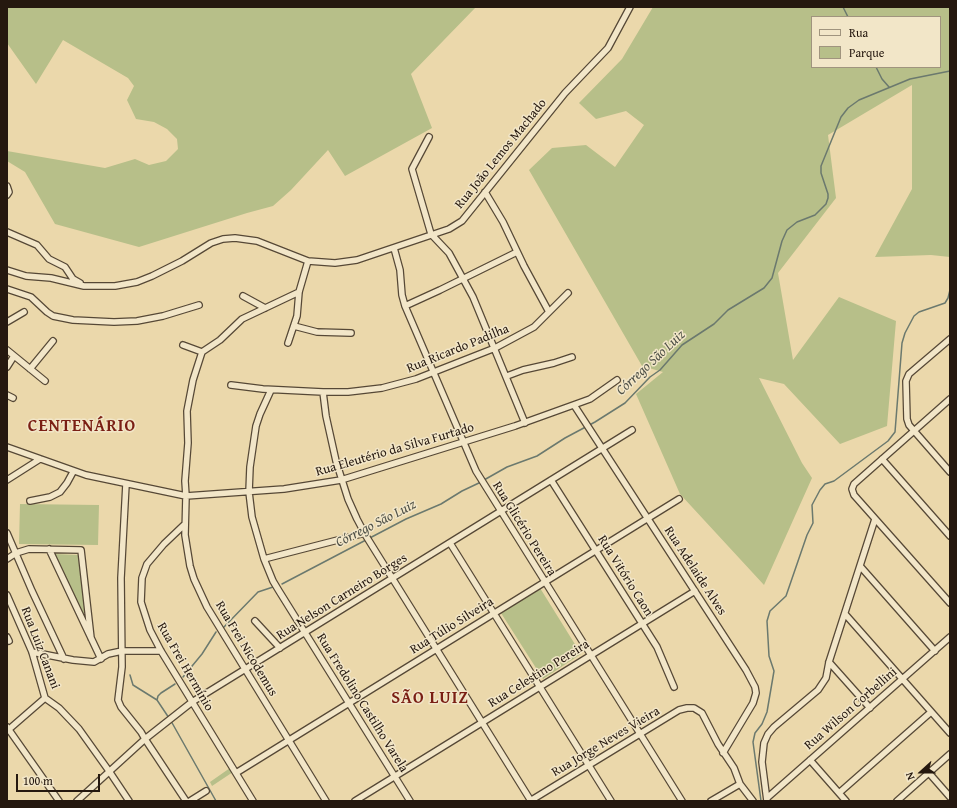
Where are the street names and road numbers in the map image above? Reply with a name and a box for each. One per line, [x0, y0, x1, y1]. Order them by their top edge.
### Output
street label: Rua João Lemos Machado [452, 96, 550, 212]
street label: Rua Ricardo Padilha [405, 321, 511, 377]
street label: Rua Eleutério da Silva Furtado [314, 420, 476, 480]
street label: Rua Glicério Pereira [489, 479, 559, 579]
street label: Rua Adelaide Alves [660, 524, 730, 618]
street label: Rua Vitório Caon [594, 533, 656, 619]
street label: Rua Nelson Carneiro Borges [274, 550, 410, 644]
street label: Rua Túlio Silveira [407, 594, 497, 658]
street label: Rua Frei Nicodemus [211, 599, 281, 699]
street label: Rua Luiz Canani [17, 605, 63, 691]
street label: Rua Frei Hermínio [153, 620, 217, 714]
street label: Rua Fredolino Castilho Varela [313, 631, 411, 775]
street label: Rua Celestino Pereira [486, 637, 592, 711]
street label: Rua Wilson Corbellini [801, 665, 901, 753]
street label: Rua Jorge Neves Vieira [549, 704, 663, 780]

